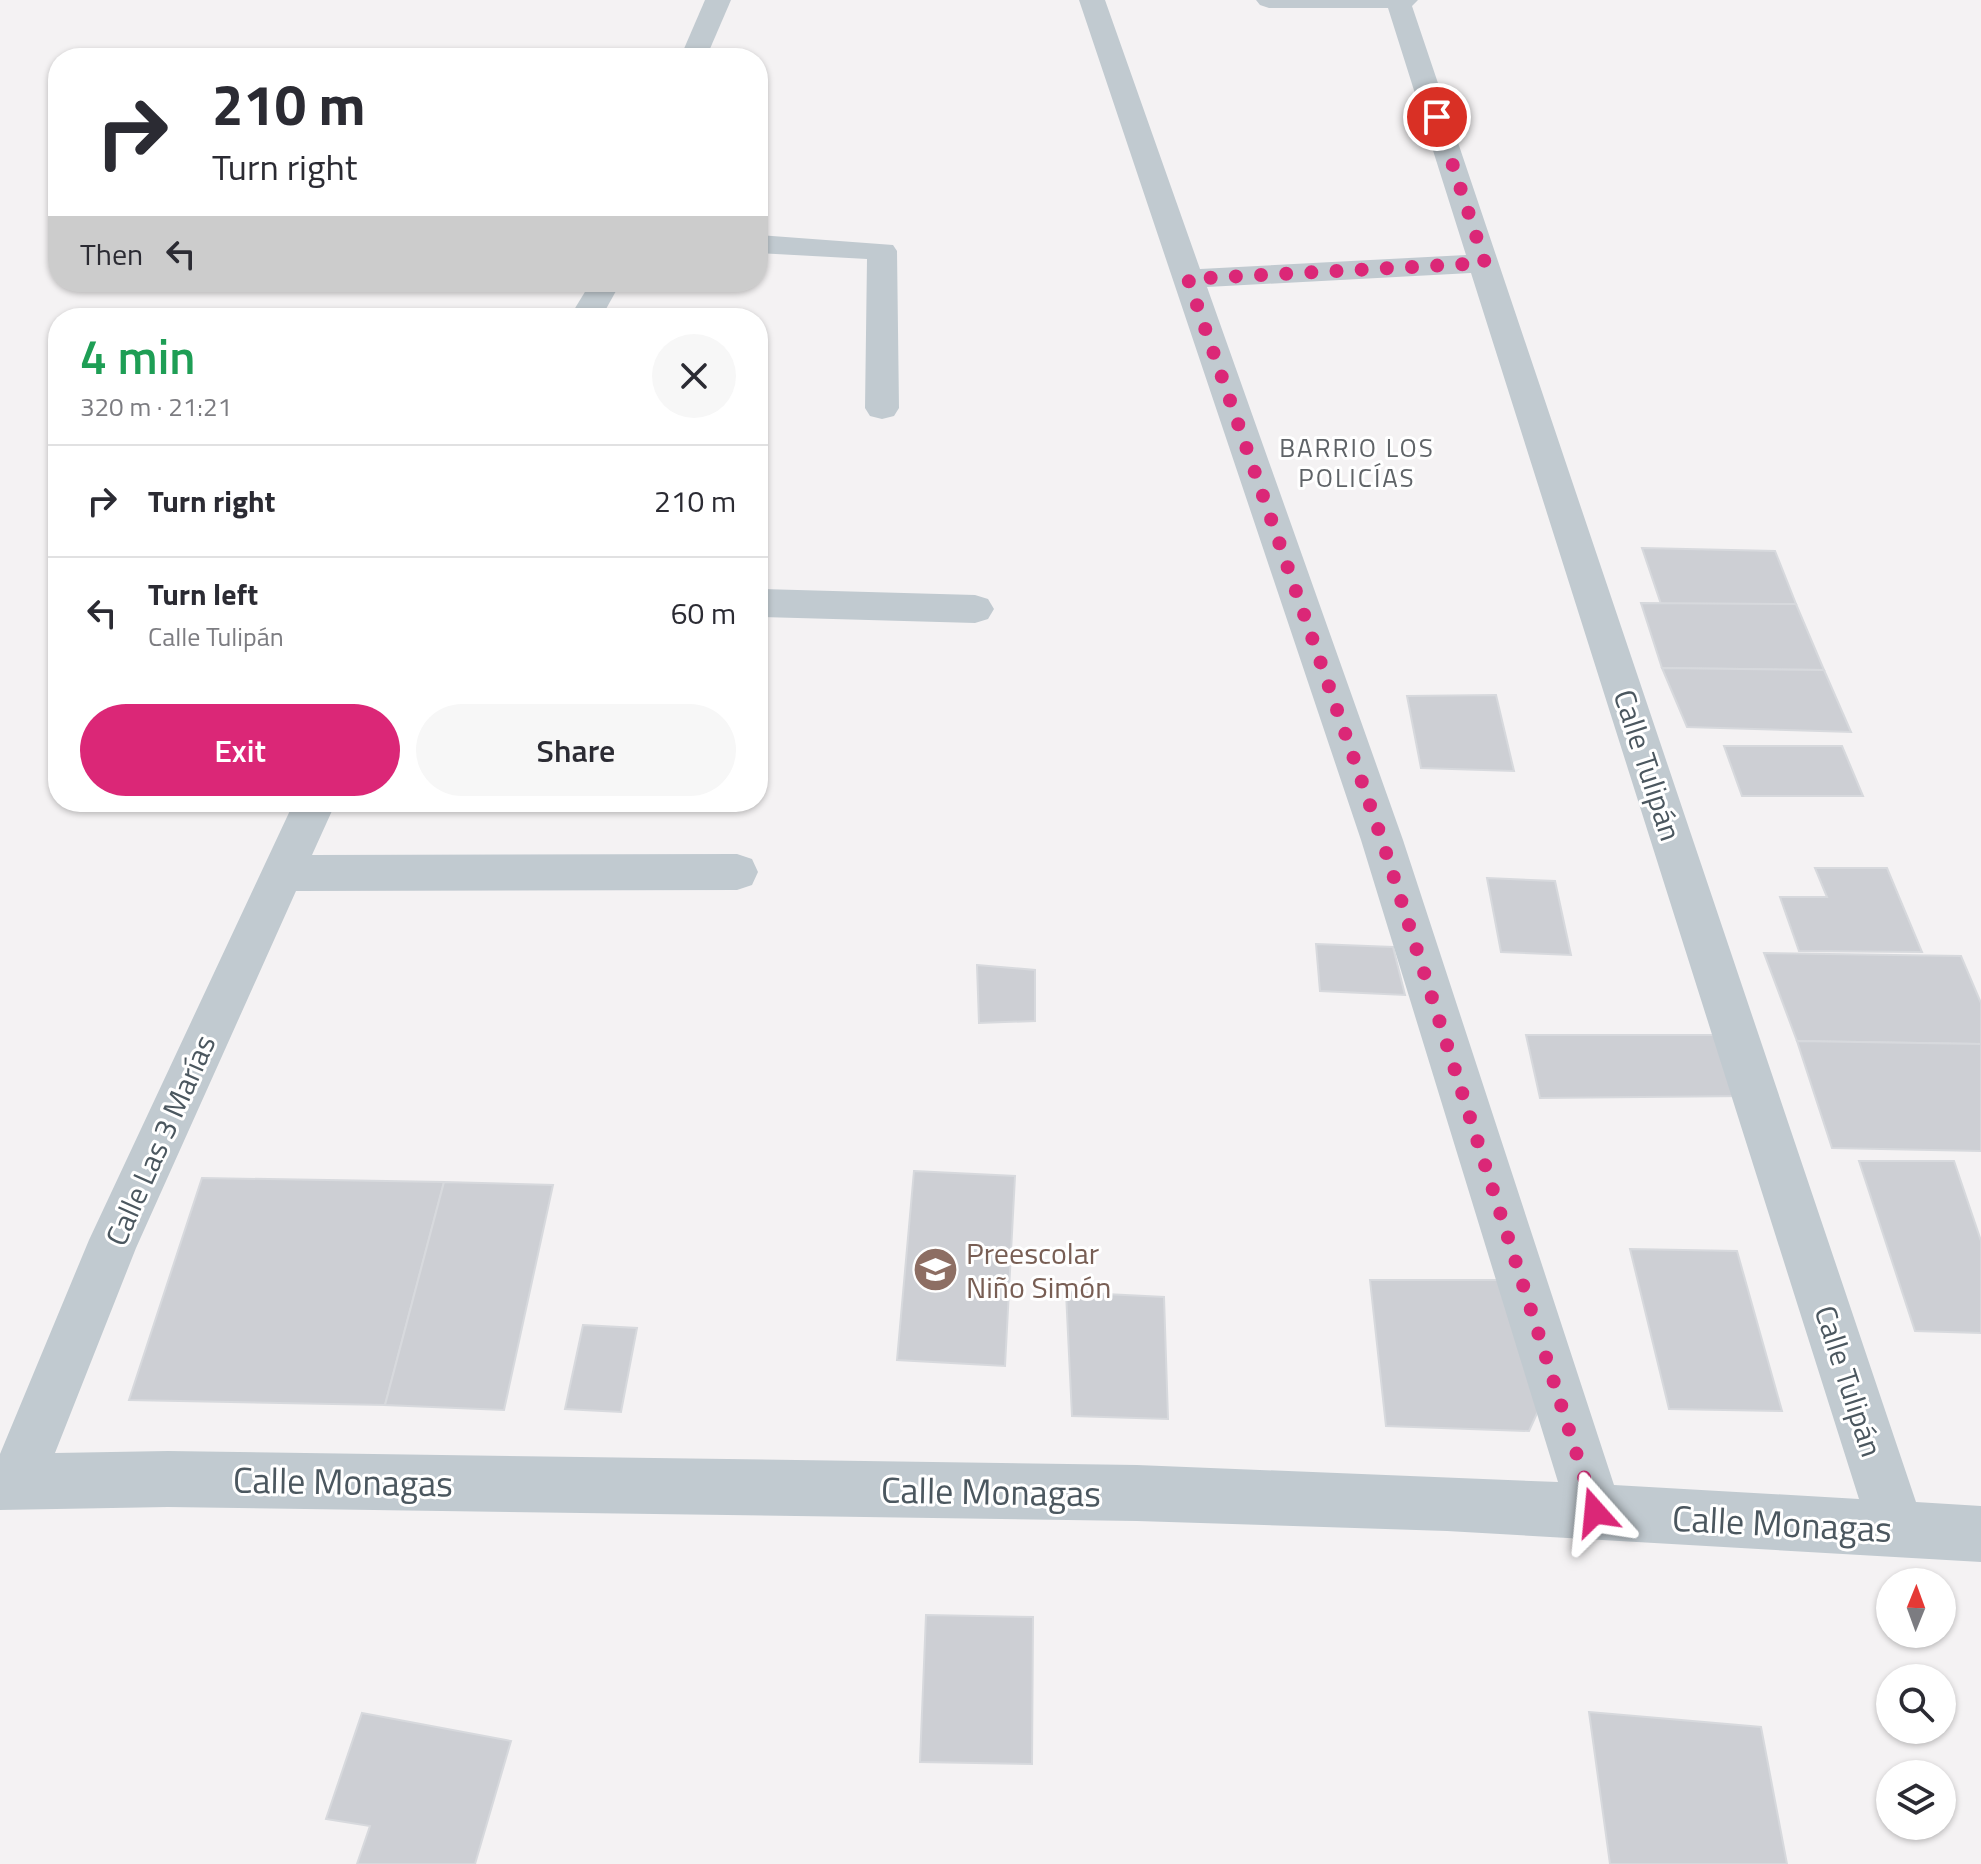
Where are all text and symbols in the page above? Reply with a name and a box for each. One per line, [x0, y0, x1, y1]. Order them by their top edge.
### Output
text: 210 m [212, 62, 365, 147]
icon: right [80, 80, 184, 184]
pin [1403, 83, 1471, 151]
icon: arrive [1415, 95, 1459, 139]
text: Turn right [212, 139, 357, 194]
text: Then [80, 231, 143, 277]
icon: left [159, 232, 203, 276]
text: 4 min [80, 320, 195, 393]
button: close [652, 334, 736, 418]
text: 320 m · 21:21 [80, 387, 232, 426]
district label: BARRIO LOS POLICÍAS [1279, 428, 1435, 497]
text: Turn right [148, 478, 276, 524]
text: 210 m [654, 478, 736, 524]
icon: right [80, 479, 124, 523]
text: Turn left [148, 571, 258, 617]
text: 60 m [671, 590, 736, 636]
icon: left [80, 591, 124, 635]
text: Calle Tulipán [148, 617, 284, 656]
street label: Calle Tulipán [1602, 683, 1694, 847]
button: Exit [80, 704, 400, 796]
button: Share [416, 704, 736, 796]
street label: Calle Las 3 Marías [93, 1027, 227, 1253]
place label: Preescolar Niño Simón [966, 1230, 1111, 1310]
school or university icon: Preescolar Niño Simón [911, 1246, 959, 1294]
street label: Calle Tulipán [1803, 1299, 1895, 1463]
street label: Calle Monagas [232, 1452, 454, 1510]
street label: Calle Monagas [880, 1462, 1102, 1520]
position arrow [1553, 1470, 1637, 1554]
street label: Calle Monagas [1671, 1490, 1893, 1556]
north arrow [1876, 1568, 1956, 1648]
map controls [1876, 1568, 1956, 1840]
button: search [1876, 1664, 1956, 1744]
button: layers [1876, 1760, 1956, 1840]

